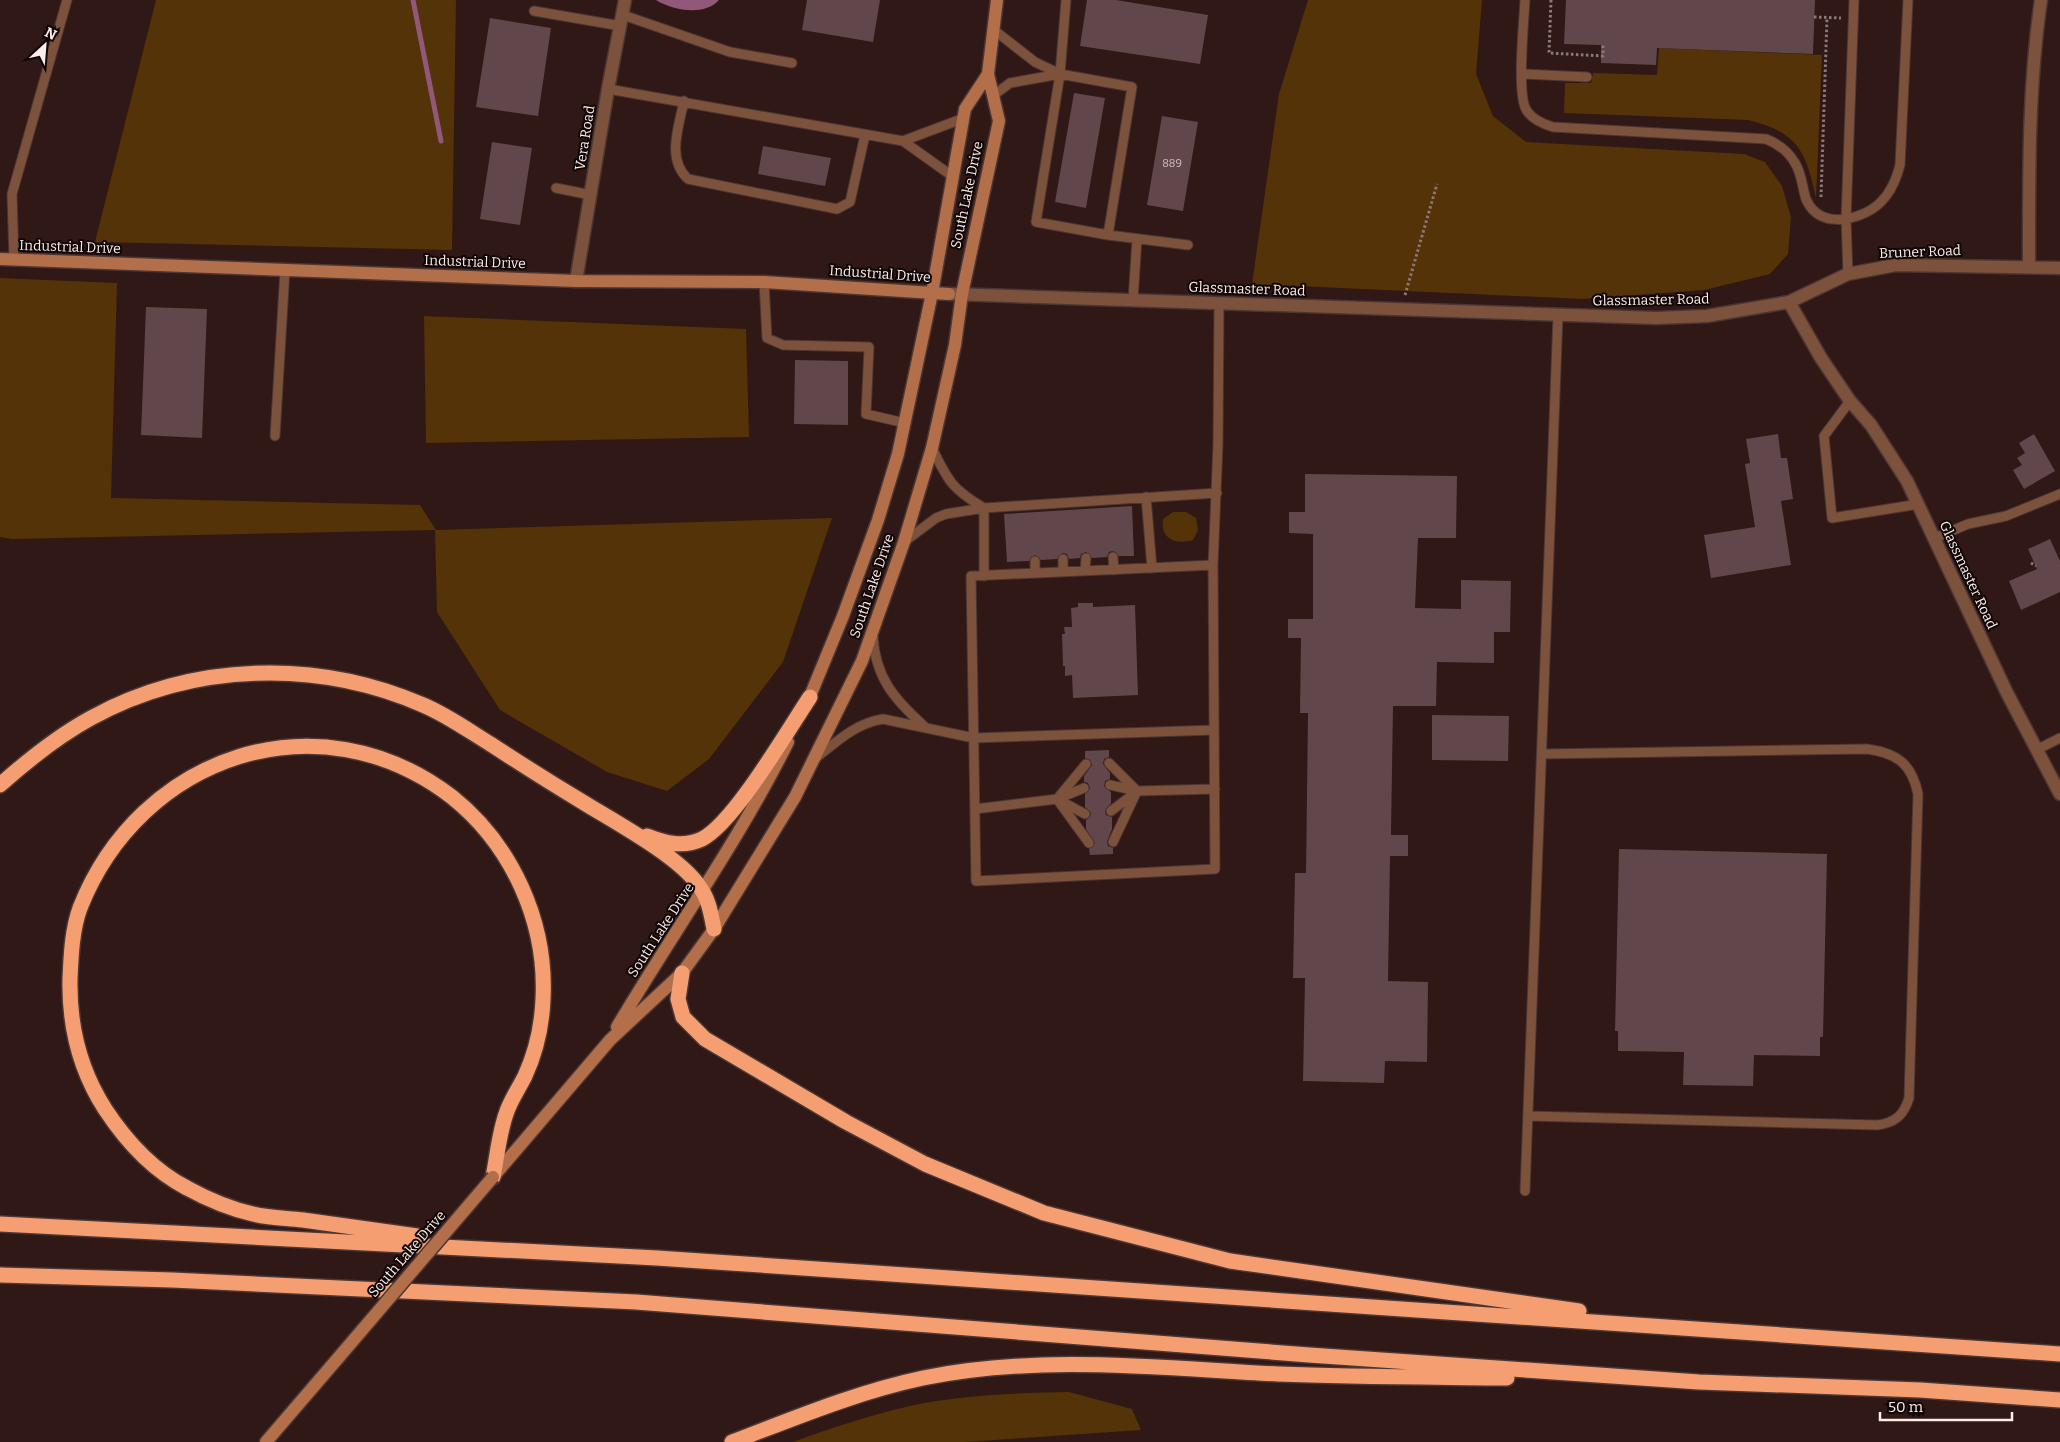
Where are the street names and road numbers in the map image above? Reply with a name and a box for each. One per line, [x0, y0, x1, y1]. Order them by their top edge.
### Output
street label: Vera Road [571, 104, 599, 172]
street label: South Lake Drive [947, 140, 987, 250]
street label: Industrial Drive [19, 237, 121, 257]
street label: Bruner Road [1879, 242, 1961, 262]
street label: Industrial Drive [424, 252, 526, 272]
street label: Industrial Drive [829, 262, 931, 286]
street label: Glassmaster Road [1188, 278, 1306, 300]
street label: Glassmaster Road [1592, 290, 1710, 310]
street label: Glassmaster Road [1936, 518, 2000, 632]
street label: South Lake Drive [846, 532, 898, 640]
street label: South Lake Drive [624, 880, 698, 980]
street label: South Lake Drive [365, 1207, 449, 1301]

